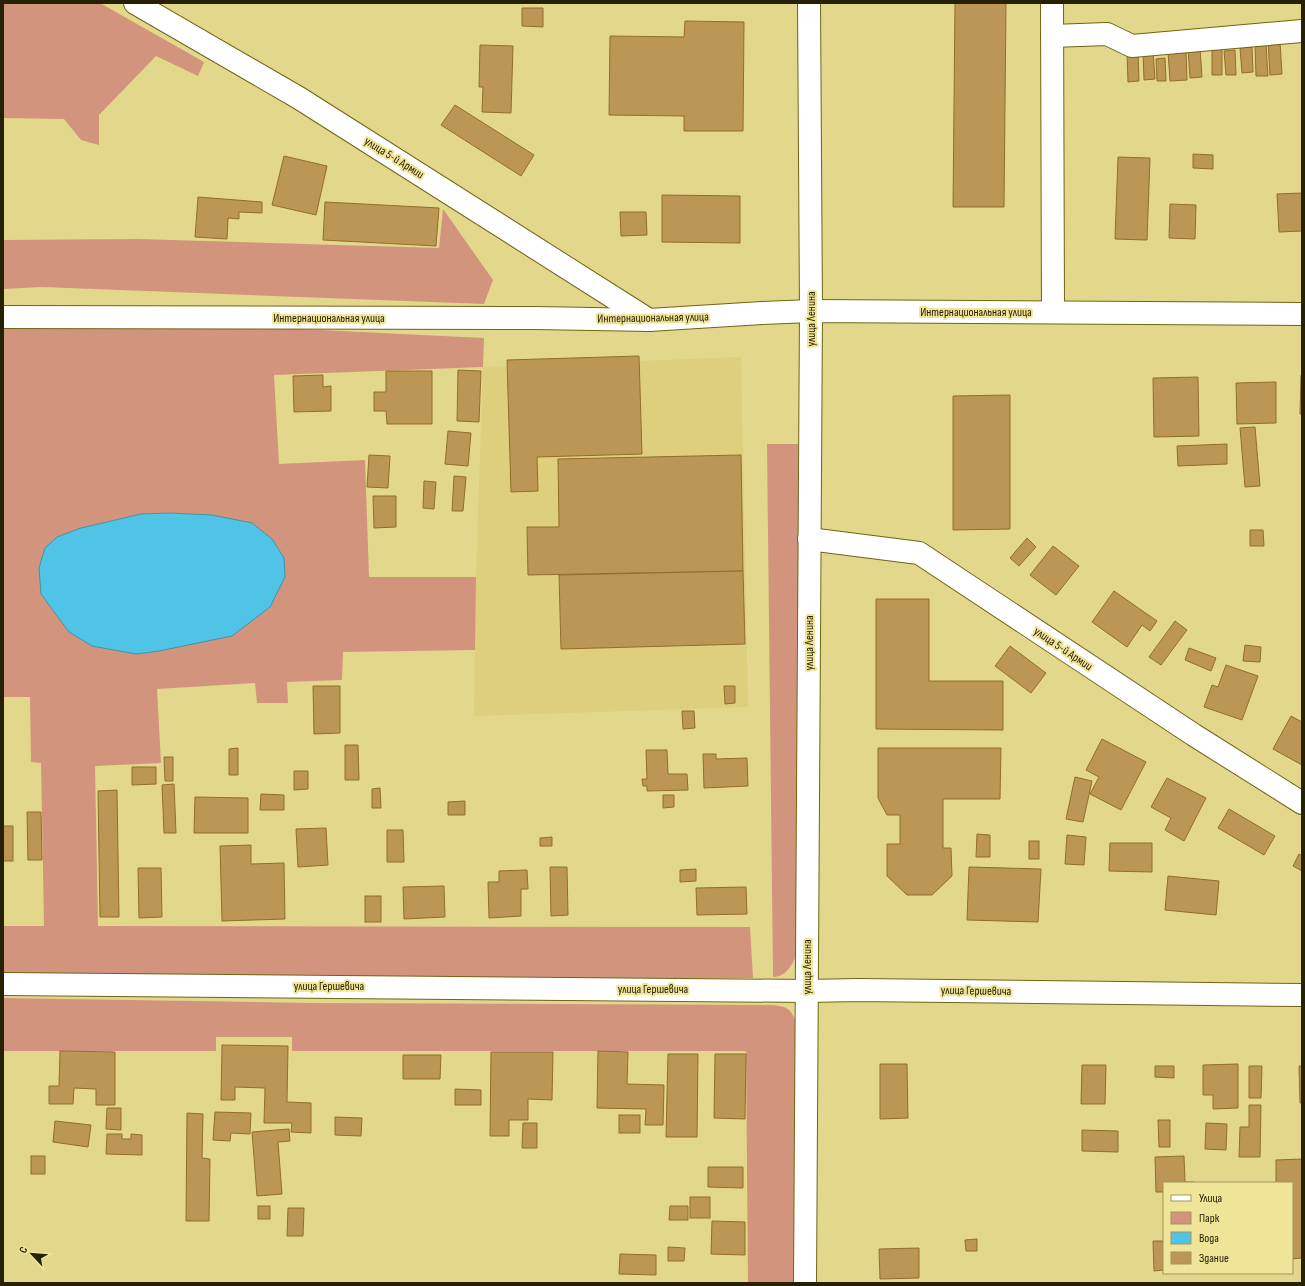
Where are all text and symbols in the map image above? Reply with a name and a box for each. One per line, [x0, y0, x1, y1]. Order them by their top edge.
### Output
street label: улица 5-й Армии [361, 134, 427, 182]
street label: улица Ленина [804, 291, 819, 347]
street label: Интернациональная улица [920, 305, 1032, 320]
street label: Интернациональная улица [597, 310, 709, 326]
street label: Интернациональная улица [273, 311, 385, 326]
street label: улица Ленина [802, 615, 817, 671]
street label: улица 5-й Армии [1031, 624, 1095, 674]
street label: улица Ленина [800, 939, 815, 995]
street label: улица Гершевича [294, 979, 365, 994]
street label: улица Гершевича [618, 982, 689, 997]
street label: улица Гершевича [941, 983, 1012, 999]
legend [1163, 1182, 1293, 1274]
text: Улица [1199, 1191, 1223, 1206]
text: Парк [1199, 1211, 1220, 1226]
text: Вода [1199, 1231, 1219, 1246]
north arrow [12, 1234, 52, 1274]
text: С [16, 1244, 31, 1255]
text: Здание [1199, 1251, 1229, 1266]

